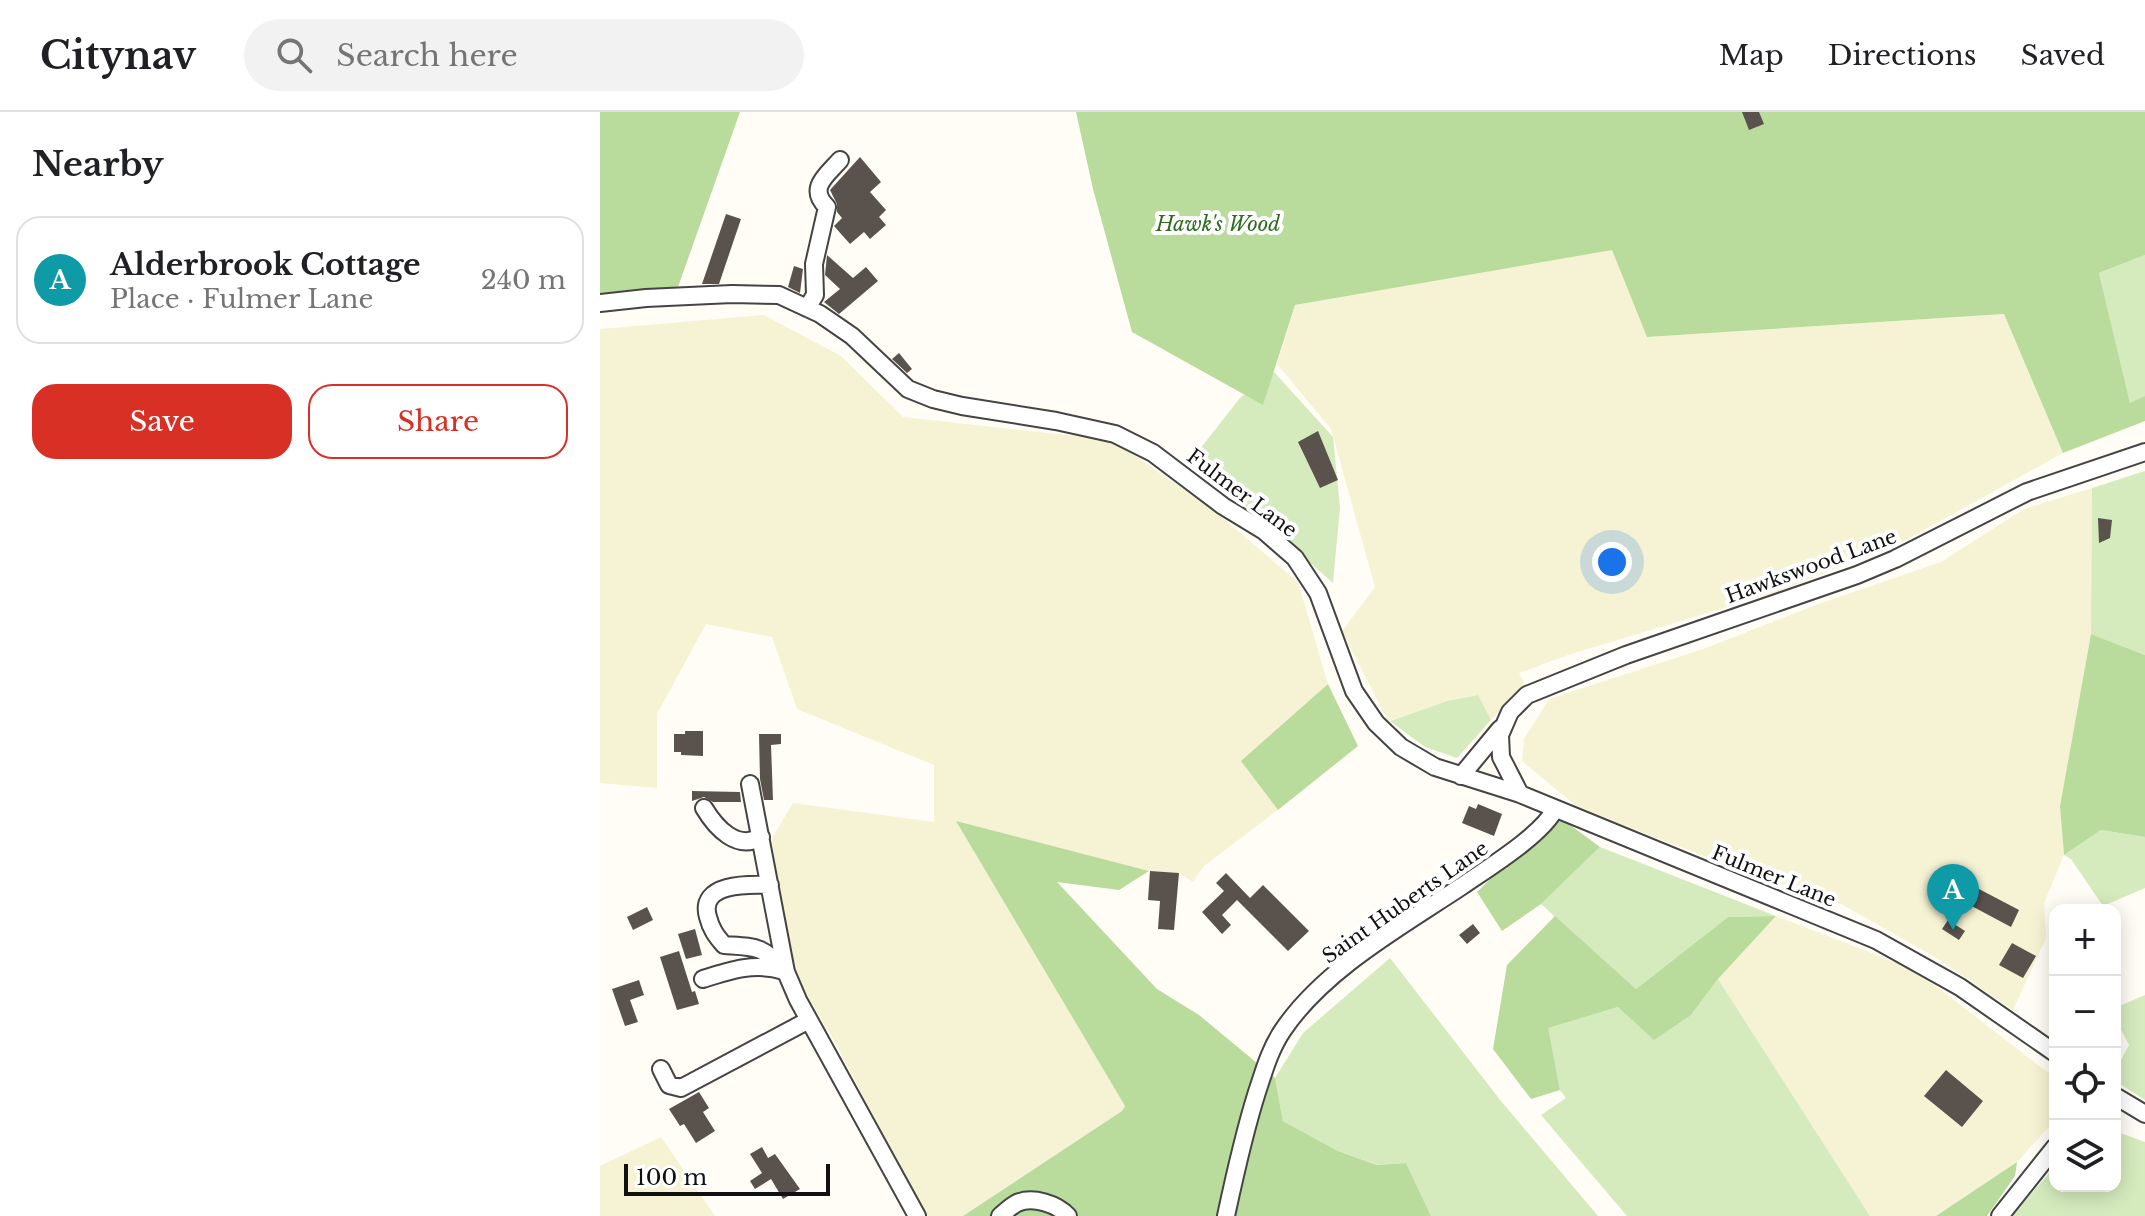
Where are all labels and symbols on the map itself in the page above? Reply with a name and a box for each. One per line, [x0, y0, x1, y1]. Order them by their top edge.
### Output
park label: Hawk's Wood [1155, 212, 1280, 236]
street label: Fulmer Lane [1182, 444, 1302, 542]
street label: Hawkswood Lane [1722, 524, 1900, 608]
your location [1592, 542, 1632, 582]
street label: Saint Huberts Lane [1318, 836, 1492, 968]
street label: Fulmer Lane [1708, 840, 1840, 912]
pin: A [1927, 864, 1979, 930]
scale bar [624, 1160, 830, 1196]

